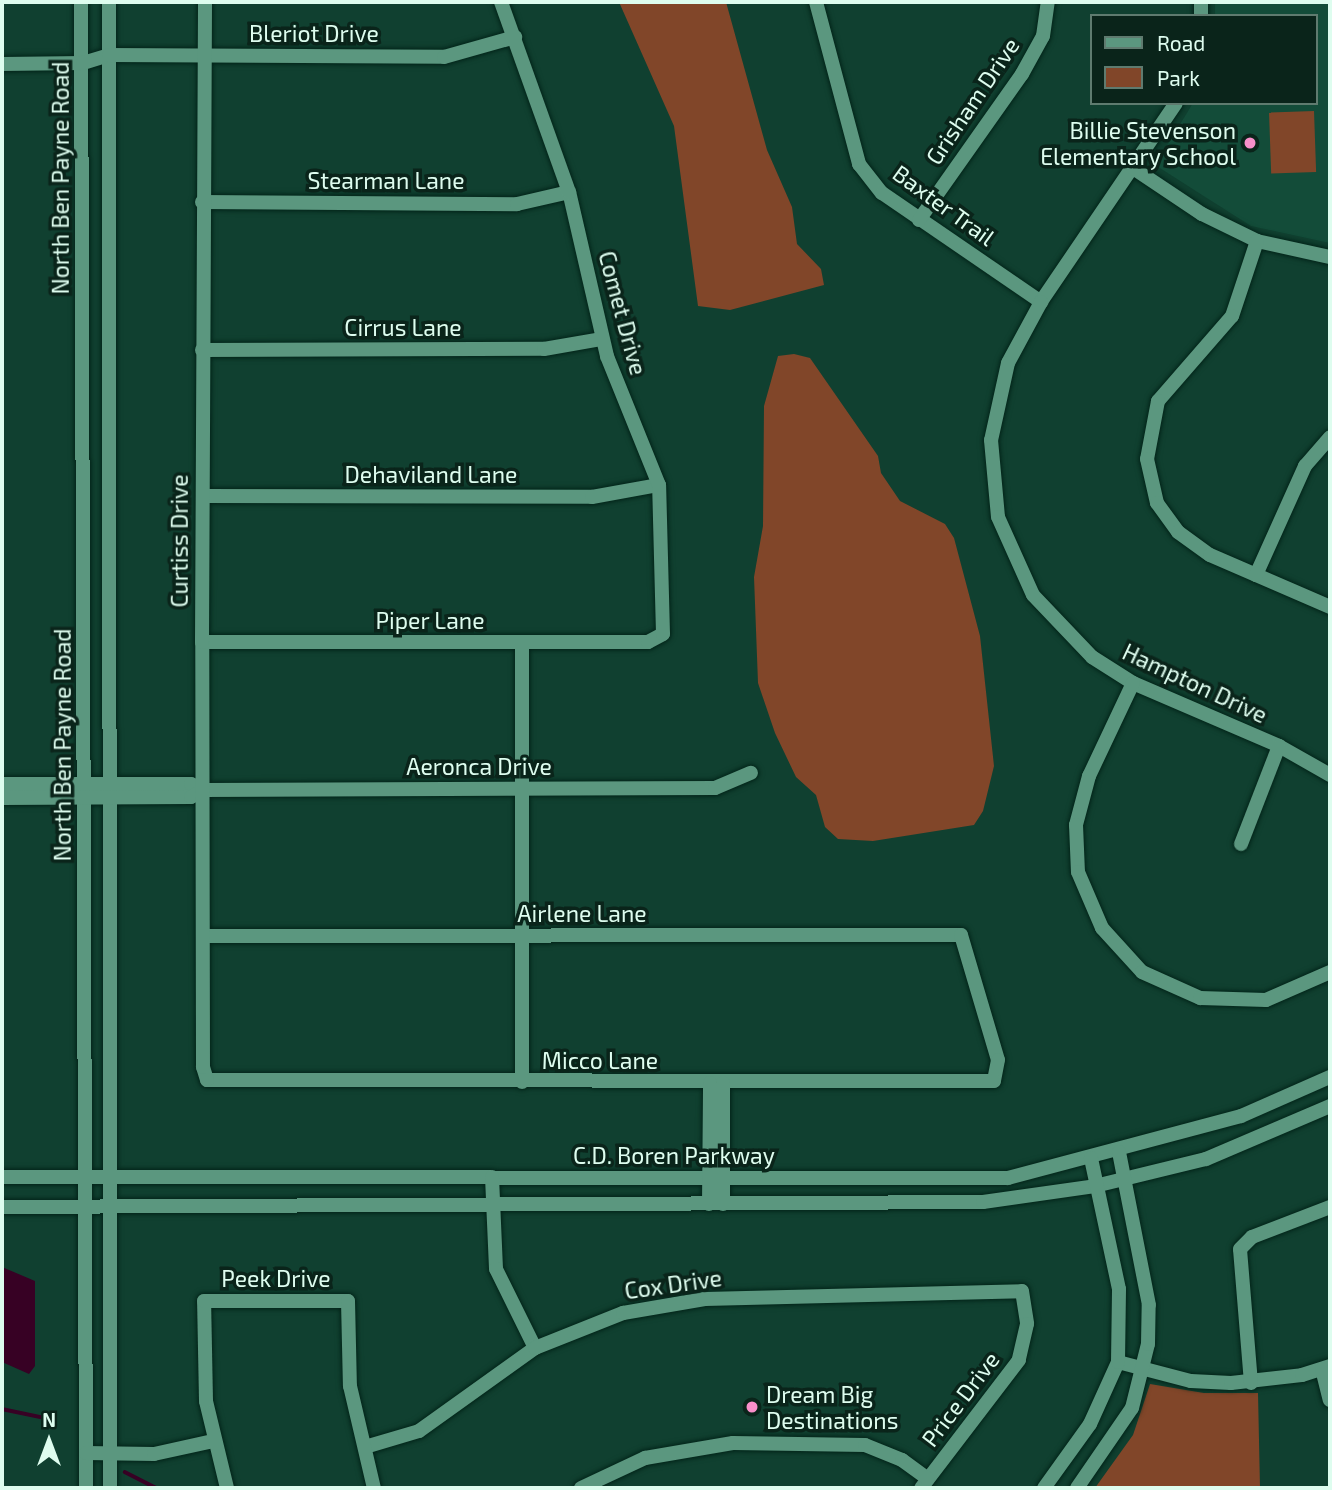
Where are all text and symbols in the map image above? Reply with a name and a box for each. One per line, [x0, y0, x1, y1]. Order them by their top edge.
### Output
legend [1090, 14, 1318, 105]
street label: Bleriot Drive [249, 19, 379, 47]
text: Road [1157, 30, 1205, 55]
street label: Grisham Drive [919, 32, 1025, 170]
street label: North Ben Payne Road [46, 62, 74, 294]
text: Park [1157, 65, 1200, 90]
place label: Billie Stevenson Elementary School [1040, 116, 1236, 170]
marker: Billie Stevenson Elementary School [1242, 135, 1258, 151]
street label: Baxter Trail [887, 159, 1001, 251]
street label: Stearman Lane [307, 166, 465, 194]
street label: Comet Drive [593, 248, 653, 378]
street label: Cirrus Lane [344, 313, 462, 341]
street label: Dehaviland Lane [345, 460, 517, 488]
street label: Curtiss Drive [165, 474, 193, 608]
street label: Piper Lane [375, 606, 485, 634]
street label: North Ben Payne Road [48, 629, 76, 861]
street label: Hampton Drive [1118, 637, 1272, 729]
street label: Aeronca Drive [406, 752, 552, 780]
street label: Airlene Lane [517, 899, 647, 927]
street label: Micco Lane [542, 1046, 658, 1074]
street label: C.D. Boren Parkway [573, 1141, 775, 1169]
street label: Peek Drive [221, 1264, 331, 1292]
street label: Cox Drive [623, 1264, 723, 1304]
street label: Price Drive [915, 1346, 1005, 1452]
place label: Dream Big Destinations [766, 1380, 898, 1434]
marker: Dream Big Destinations [744, 1399, 760, 1415]
north arrow [14, 1406, 84, 1476]
text: N [42, 1408, 56, 1431]

